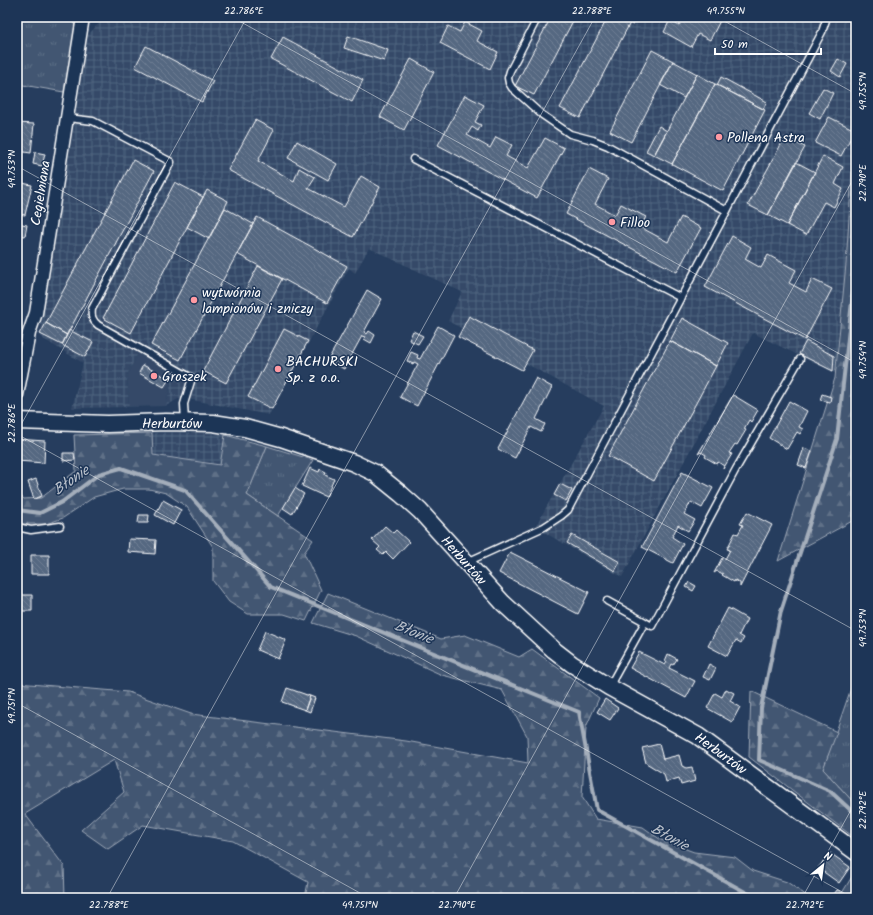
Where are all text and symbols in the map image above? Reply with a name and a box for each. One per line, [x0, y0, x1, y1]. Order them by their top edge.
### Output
text: 22.786°E [224, 3, 265, 19]
text: 22.788°E [572, 3, 613, 19]
text: 49.755°N [707, 3, 745, 19]
scale bar [715, 30, 821, 56]
text: 50 m [721, 35, 748, 54]
text: 49.755°N [855, 72, 871, 110]
place label: Pollena Astra [727, 127, 805, 149]
marker: Pollena Astra [714, 132, 724, 142]
text: 49.753°N [4, 149, 20, 188]
street label: Cegielniana [25, 159, 57, 227]
text: 22.790°E [855, 163, 871, 202]
place label: Filloo [620, 212, 650, 234]
marker: Filloo [607, 217, 617, 227]
place label: wytwórnia lampionów i zniczy [202, 282, 314, 320]
marker: wytwórnia lampionów i zniczy [189, 295, 199, 305]
text: 49.754°N [855, 341, 871, 379]
place label: BACHURSKI Sp. z o.o. [286, 351, 358, 389]
marker: BACHURSKI Sp. z o.o. [273, 364, 283, 374]
place label: Groszek [162, 366, 207, 388]
marker: Groszek [149, 371, 159, 381]
text: 22.786°E [4, 402, 20, 443]
street label: Herburtów [142, 413, 203, 435]
water label: Błonie [48, 459, 96, 502]
street label: Herburtów [435, 531, 492, 591]
text: 49.753°N [855, 608, 871, 647]
water label: Błonie [391, 614, 438, 652]
text: 49.751°N [4, 688, 20, 724]
street label: Herburtów [690, 727, 752, 781]
text: 22.792°E [855, 790, 871, 829]
water label: Błonie [646, 818, 694, 859]
north arrow [803, 845, 843, 885]
text: N [820, 848, 835, 867]
text: 22.788°E [89, 897, 130, 913]
text: 49.751°N [342, 897, 378, 913]
text: 22.790°E [438, 897, 477, 913]
text: 22.792°E [786, 897, 825, 913]

